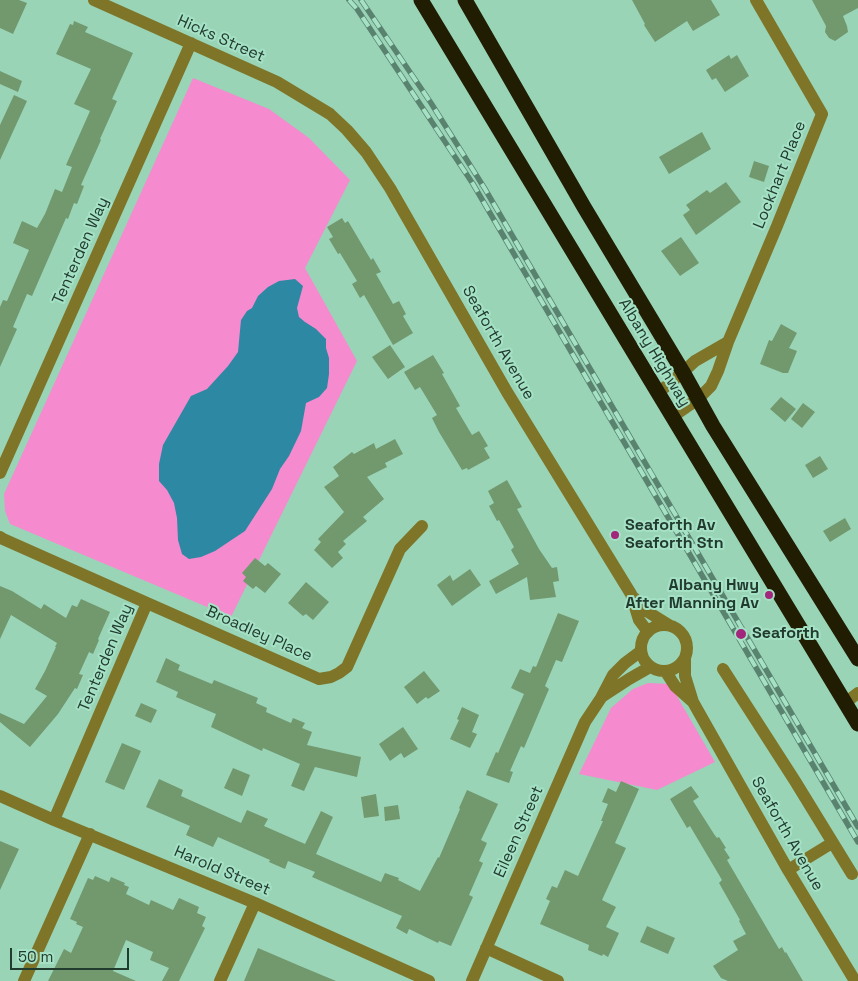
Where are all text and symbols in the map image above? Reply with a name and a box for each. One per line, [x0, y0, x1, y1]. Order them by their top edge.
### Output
street label: Hicks Street [174, 11, 268, 67]
street label: Lockhart Place [750, 118, 810, 232]
street label: Tenterden Way [49, 194, 113, 308]
street label: Seaforth Avenue [458, 283, 538, 403]
street label: Albany Highway [614, 295, 694, 411]
place label: Seaforth Av Seaforth Stn [625, 516, 724, 554]
marker: Seaforth Av Seaforth Stn [609, 529, 621, 541]
place label: Albany Hwy After Manning Av [626, 576, 759, 614]
marker: Albany Hwy After Manning Av [763, 589, 775, 601]
street label: Tenterden Way [75, 601, 137, 715]
street label: Broadley Place [203, 602, 315, 666]
place label: Seaforth [752, 624, 820, 644]
marker: Seaforth [734, 627, 748, 641]
street label: Seaforth Avenue [747, 774, 827, 894]
street label: Eileen Street [490, 783, 548, 881]
street label: Harold Street [171, 842, 273, 900]
scale bar [12, 938, 131, 970]
text: 50 m [18, 947, 53, 966]

